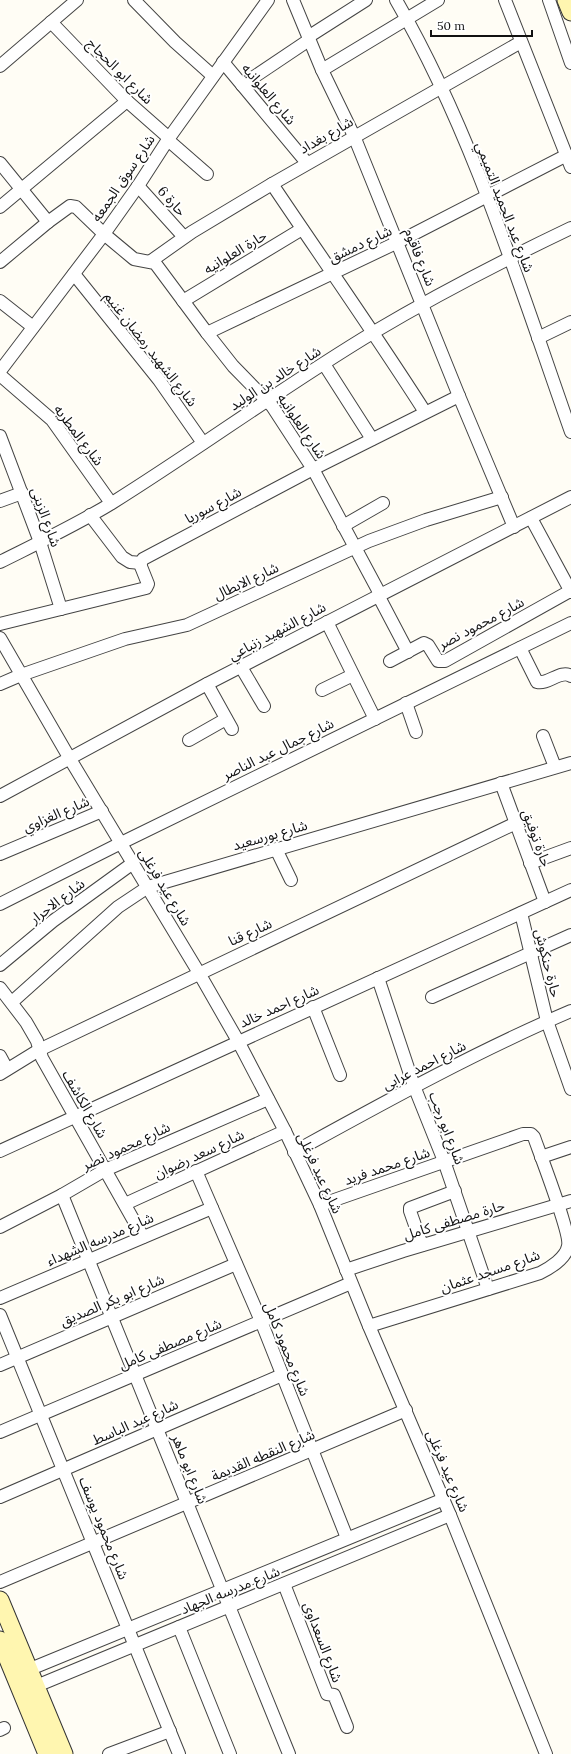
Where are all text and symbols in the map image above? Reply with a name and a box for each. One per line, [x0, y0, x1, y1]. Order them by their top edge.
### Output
scale bar [431, 12, 532, 38]
text: 50 m [437, 18, 465, 33]
street label: شارع ابو الحجاج [82, 34, 157, 109]
street label: شارع العلوانيه [236, 59, 300, 130]
street label: شارع بغداد [296, 112, 357, 159]
street label: شارع سوق الجمعه [87, 131, 160, 226]
street label: شارع عبد الحميد التميمي [470, 139, 538, 276]
street label: حارة 6 [154, 182, 190, 220]
street label: شارع دمشق [325, 221, 396, 268]
street label: شارع فاقوم [398, 225, 440, 289]
street label: حارة العلوانيه [200, 226, 270, 278]
street label: شارع الشهيد رمضان غنيم [99, 288, 201, 411]
street label: شارع خالد بن الوليد [226, 342, 325, 416]
street label: شارع العلوانيه [272, 390, 330, 463]
street label: شارع المطريه [49, 401, 108, 470]
street label: شارع سوريا [182, 483, 245, 529]
street label: شارع الزينى [25, 485, 65, 550]
street label: شارع الابطال [210, 558, 282, 606]
street label: شارع محمود نصر [434, 593, 528, 655]
street label: شارع الشهيد زنباعي [225, 598, 330, 666]
street label: شارع جمال عبد الناصر [218, 714, 338, 786]
street label: شارع الغزاوي [20, 792, 93, 838]
street label: حارة توفيق [517, 807, 556, 870]
street label: شارع بورسعيد [231, 816, 310, 856]
street label: شارع عيد فرغلى [133, 845, 195, 930]
street label: شارع الاحرار [25, 874, 89, 930]
street label: شارع قنا [225, 914, 276, 952]
street label: حارة حنكوش [531, 927, 565, 999]
street label: شارع احمد خالد [236, 980, 322, 1033]
street label: شارع احمد عرابى [379, 1036, 470, 1096]
street label: شارع الكاشف [57, 1067, 112, 1142]
street label: شارع ابو رجب [423, 1089, 469, 1168]
street label: شارع محمود نصر [78, 1118, 174, 1176]
street label: شارع سعد رضوان [151, 1125, 248, 1185]
street label: شارع عيد فرغلى [292, 1130, 347, 1217]
street label: شارع محمد فريد [342, 1143, 433, 1191]
street label: حارة مصطفى كامل [401, 1196, 507, 1244]
street label: شارع مدرسه الشهداء [44, 1208, 157, 1271]
street label: شارع مسجد عثمان [438, 1246, 543, 1298]
street label: شارع ابو بكر الصديق [57, 1270, 168, 1332]
street label: شارع محمود كامل [258, 1299, 314, 1399]
street label: شارع مصطفى كامل [116, 1314, 225, 1376]
street label: شارع عبد الباسط [89, 1395, 182, 1451]
street label: شارع النقطه القديمة [209, 1425, 318, 1487]
street label: شارع عيد فرغلى [421, 1427, 473, 1516]
street label: شارع ابو ماهر [166, 1431, 212, 1507]
street label: شارع محمود يوسف [73, 1474, 133, 1583]
street label: شارع مدرسه الجهاد [178, 1562, 283, 1620]
street label: شارع السعداوى [298, 1599, 347, 1686]

